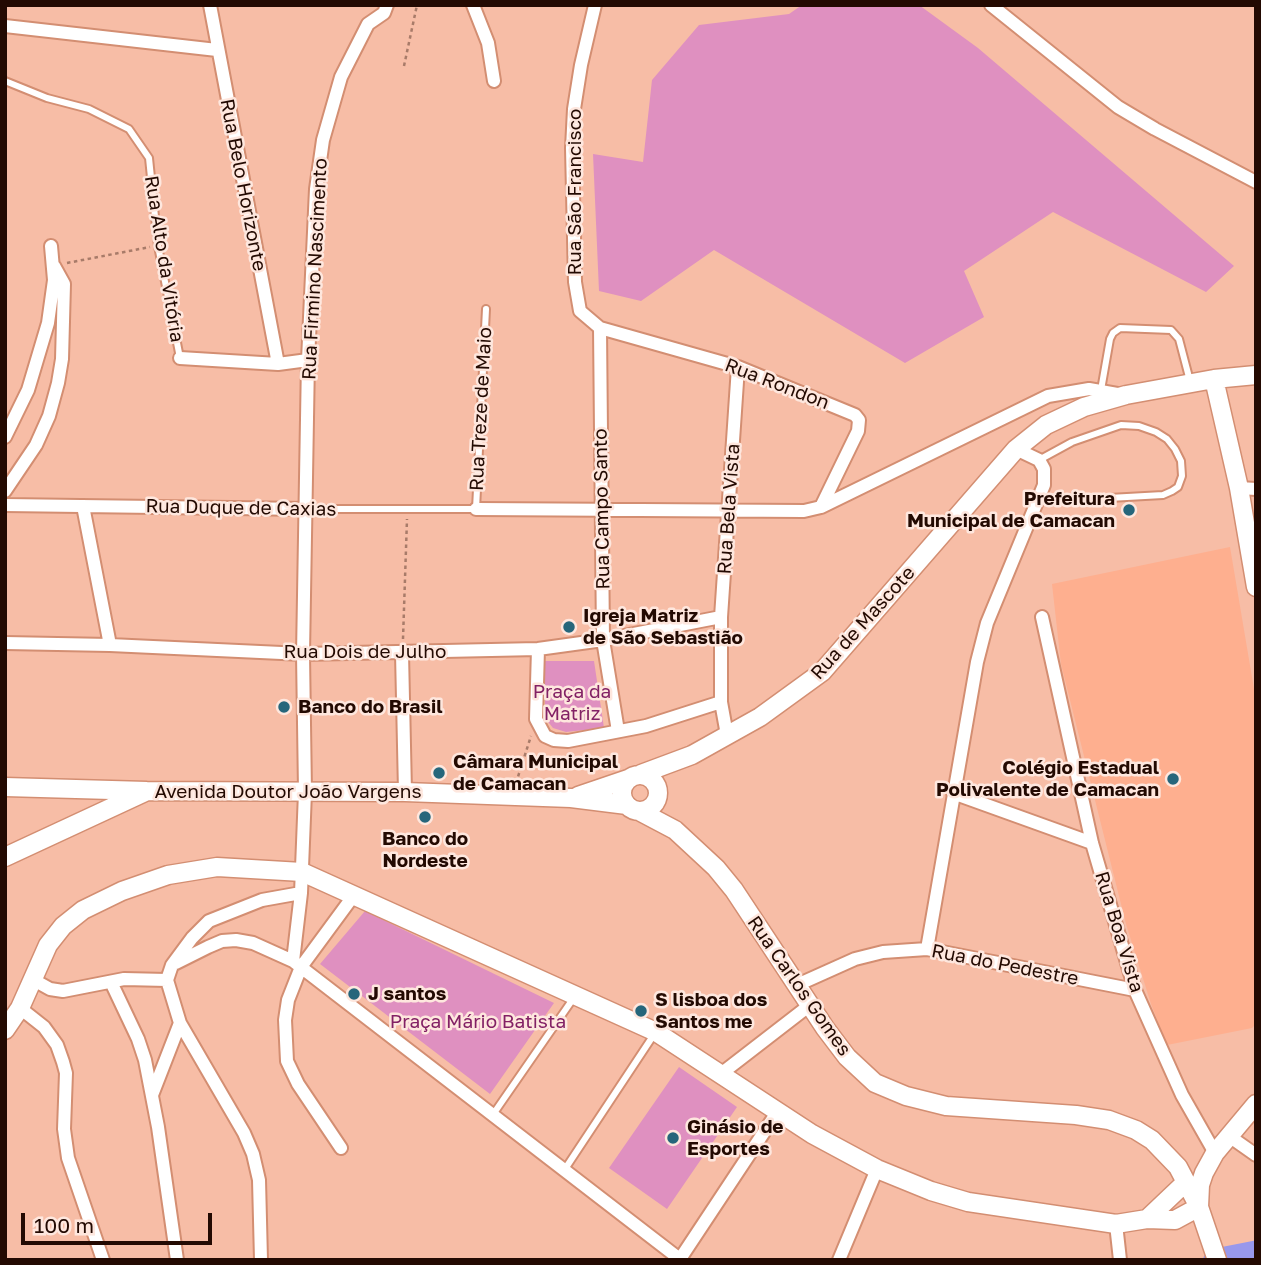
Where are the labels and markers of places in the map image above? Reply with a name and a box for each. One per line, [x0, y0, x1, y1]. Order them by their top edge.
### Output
place label: Prefeitura Municipal de Camacan [907, 488, 1115, 532]
marker: Prefeitura Municipal de Camacan [1121, 502, 1137, 518]
place label: Igreja Matriz de São Sebastião [583, 605, 743, 649]
marker: Igreja Matriz de São Sebastião [561, 619, 577, 635]
place label: Banco do Brasil [298, 696, 443, 718]
marker: Banco do Brasil [276, 699, 292, 715]
place label: Câmara Municipal de Camacan [453, 751, 618, 795]
place label: Colégio Estadual Polivalente de Camacan [936, 757, 1159, 801]
marker: Câmara Municipal de Camacan [431, 765, 447, 781]
marker: Colégio Estadual Polivalente de Camacan [1165, 771, 1181, 787]
marker: Banco do Nordeste [417, 809, 433, 825]
place label: Banco do Nordeste [382, 828, 468, 872]
place label: J santos [368, 983, 446, 1005]
marker: J santos [346, 986, 362, 1002]
place label: S lisboa dos Santos me [655, 989, 767, 1033]
marker: S lisboa dos Santos me [633, 1003, 649, 1019]
place label: Ginásio de Esportes [687, 1116, 784, 1160]
marker: Ginásio de Esportes [665, 1130, 681, 1146]

